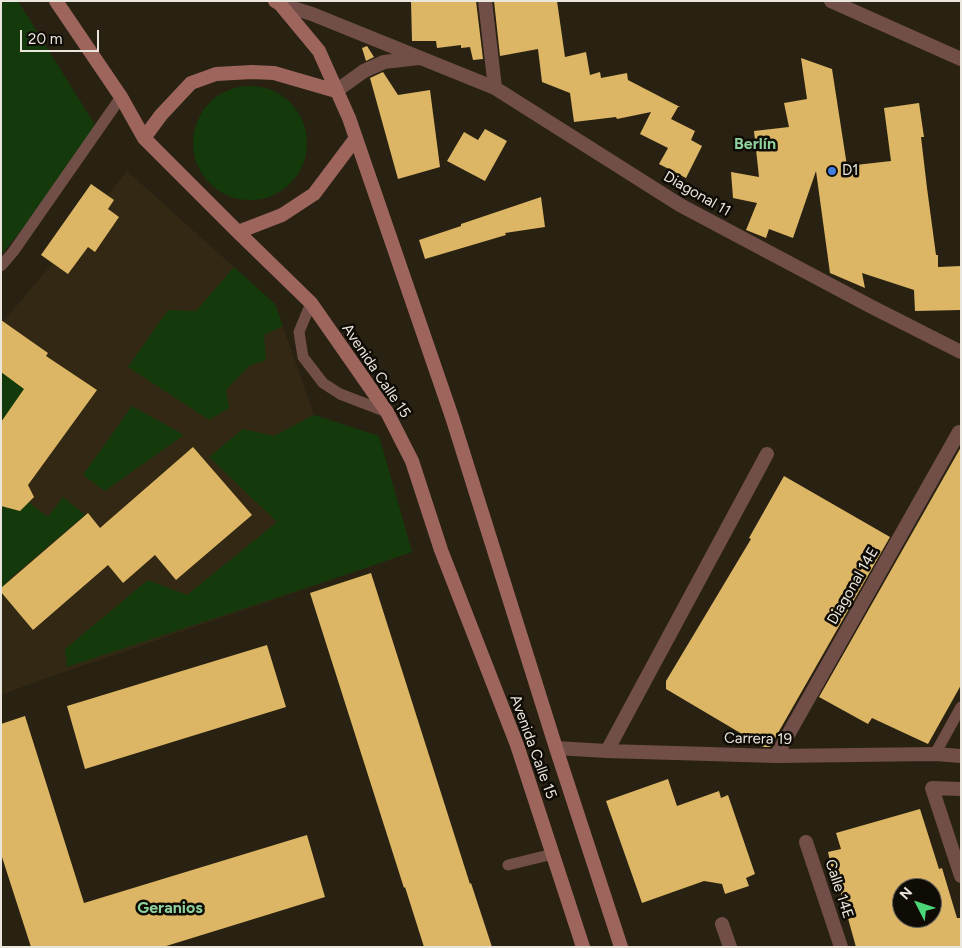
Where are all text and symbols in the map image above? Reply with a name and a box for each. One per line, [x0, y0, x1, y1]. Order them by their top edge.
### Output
scale bar [22, 20, 101, 52]
text: 20 m [28, 30, 62, 48]
district label: Berlín [734, 134, 776, 154]
place label: D1 [842, 162, 859, 180]
marker: D1 [826, 165, 838, 177]
street label: Diagonal 11 [660, 168, 734, 220]
street label: Avenida Calle 15 [338, 321, 414, 421]
street label: Diagonal 14E [824, 544, 882, 628]
street label: Avenida Calle 15 [506, 692, 560, 802]
street label: Carrera 19 [724, 729, 792, 749]
street label: Calle 14E [821, 857, 857, 921]
north arrow [892, 878, 942, 928]
text: N [896, 884, 916, 903]
district label: Geranios [137, 898, 203, 918]

